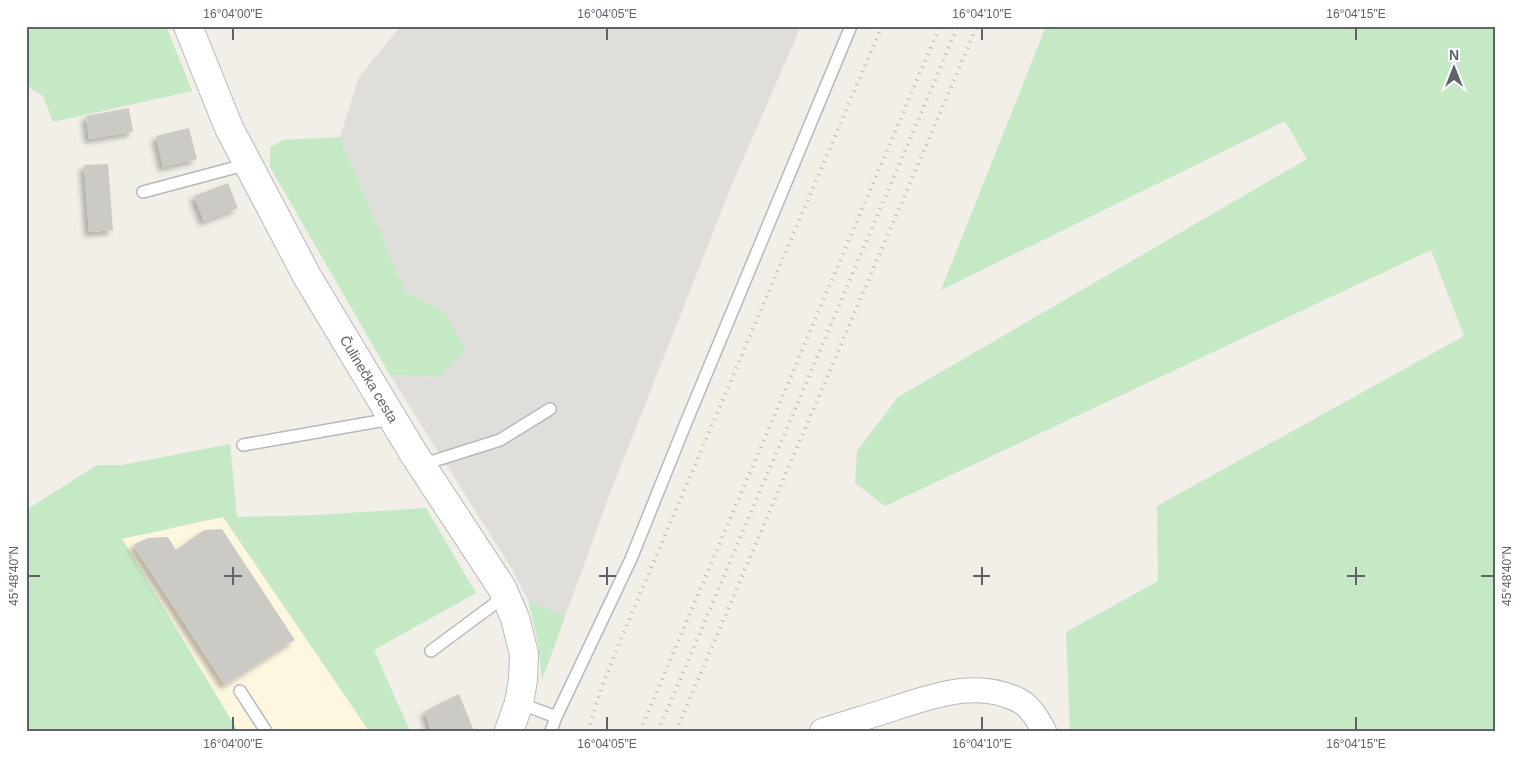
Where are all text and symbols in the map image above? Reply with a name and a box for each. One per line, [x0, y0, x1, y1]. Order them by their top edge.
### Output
text: 16°04'00"E [203, 7, 263, 21]
text: 16°04'05"E [577, 7, 637, 21]
text: 16°04'10"E [952, 7, 1012, 21]
text: 16°04'15"E [1326, 7, 1386, 21]
north arrow [1428, 42, 1478, 92]
text: N [1449, 47, 1459, 63]
street label: Čulinečka cesta [337, 333, 401, 426]
text: 45°48'40"N [7, 546, 21, 606]
text: 45°48'40"N [1500, 546, 1514, 606]
text: 16°04'00"E [203, 737, 263, 751]
text: 16°04'05"E [577, 737, 637, 751]
text: 16°04'10"E [952, 737, 1012, 751]
text: 16°04'15"E [1326, 737, 1386, 751]

